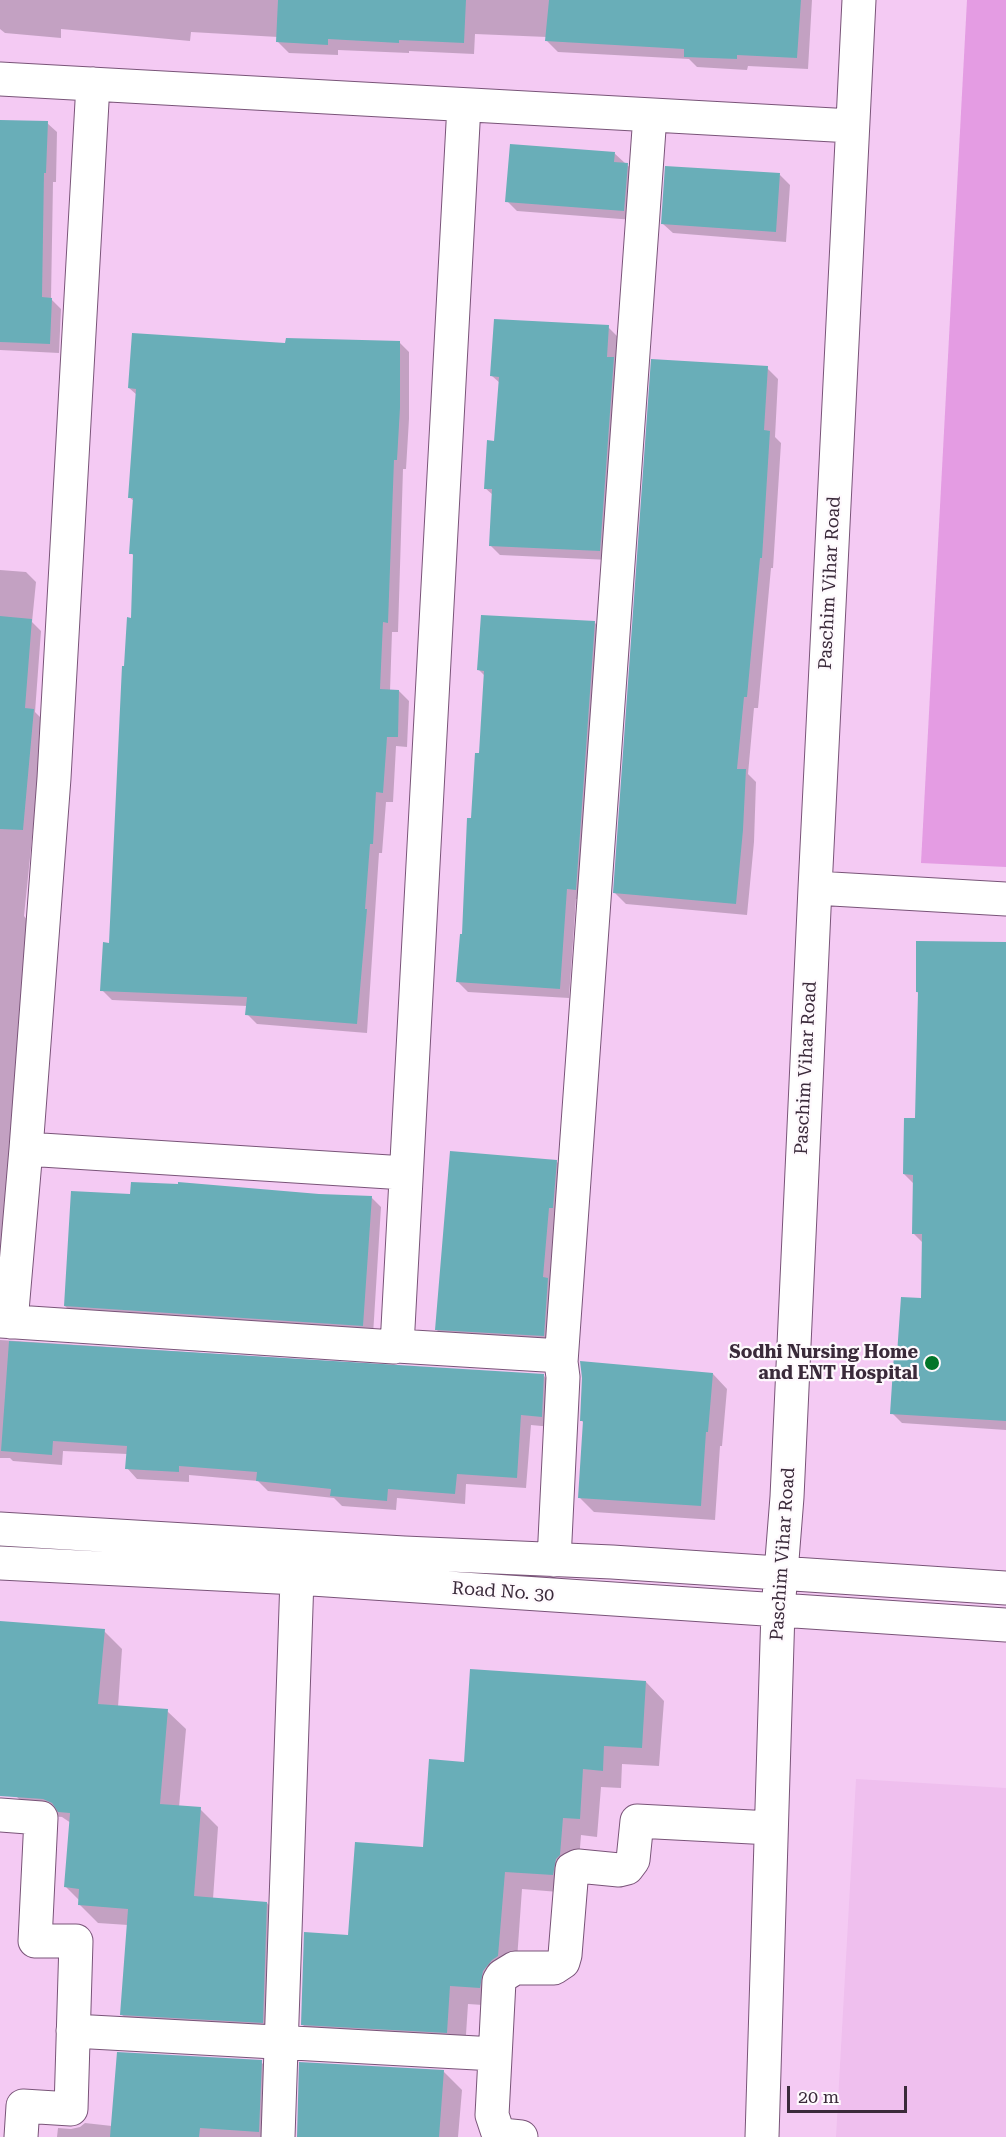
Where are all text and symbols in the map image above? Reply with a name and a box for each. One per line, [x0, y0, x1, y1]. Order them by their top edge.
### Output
street label: Paschim Vihar Road [815, 496, 845, 670]
street label: Paschim Vihar Road [791, 981, 821, 1155]
place label: Sodhi Nursing Home and ENT Hospital [729, 1342, 918, 1384]
marker: Sodhi Nursing Home and ENT Hospital [923, 1354, 941, 1372]
street label: Paschim Vihar Road [766, 1467, 800, 1641]
street label: Road No. 30 [451, 1578, 555, 1606]
scale bar [790, 2074, 910, 2112]
text: 20 m [798, 2086, 839, 2107]

